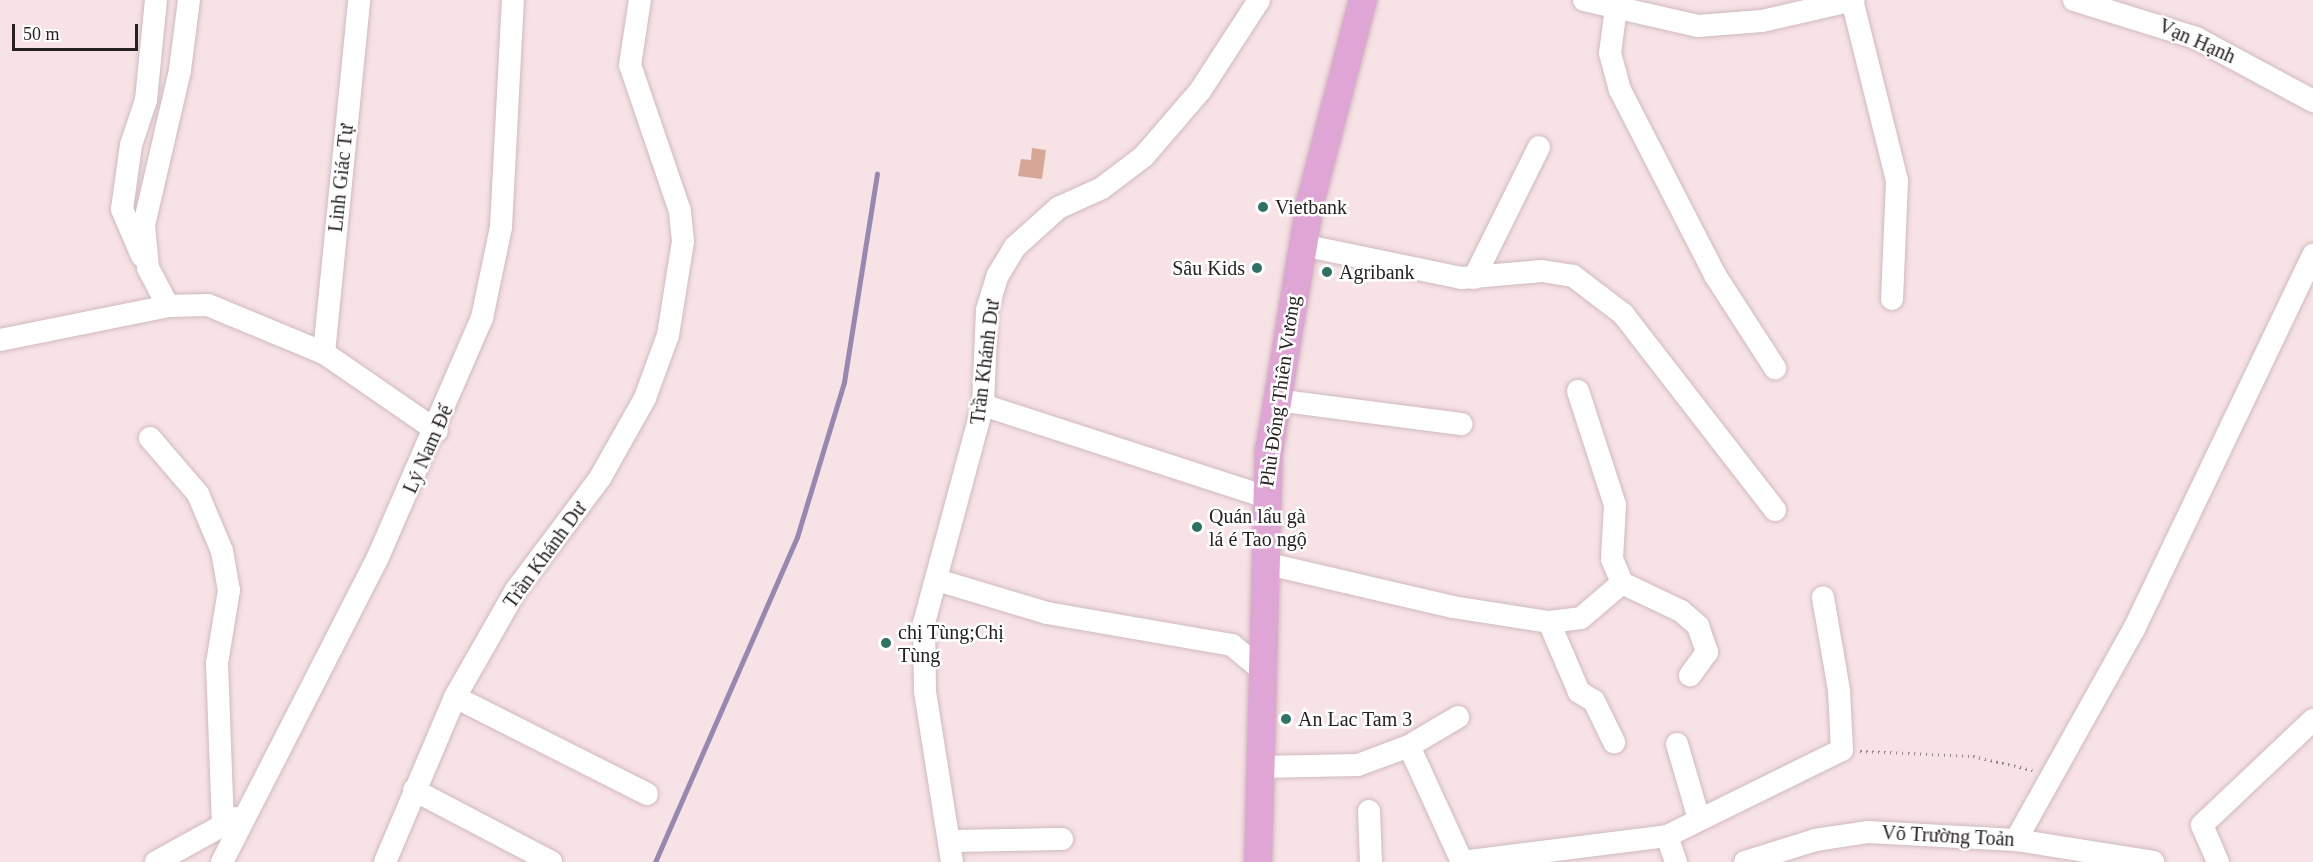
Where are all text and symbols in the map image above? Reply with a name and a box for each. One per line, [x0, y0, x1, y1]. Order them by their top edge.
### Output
scale bar [15, 12, 141, 50]
street label: Vạn Hạnh [2155, 13, 2239, 69]
text: 50 m [23, 24, 60, 44]
street label: Linh Giác Tự [323, 123, 359, 233]
place label: Vietbank [1275, 195, 1347, 219]
marker: Vietbank [1256, 200, 1270, 214]
place label: Sâu Kids [1172, 256, 1245, 280]
place label: Agribank [1339, 260, 1415, 284]
marker: Sâu Kids [1250, 261, 1264, 275]
marker: Agribank [1320, 265, 1334, 279]
street label: Phù Đổng Thiên Vương [1255, 294, 1305, 488]
street label: Trần Khánh Dư [965, 298, 1005, 426]
street label: Lý Nam Đế [398, 401, 458, 497]
street label: Trần Khánh Dư [498, 497, 592, 613]
place label: Quán lẩu gà lá é Tao ngộ [1209, 504, 1307, 551]
marker: Quán lẩu gà lá é Tao ngộ [1190, 520, 1204, 534]
place label: chị Tùng;Chị Tùng [898, 620, 1004, 667]
marker: chị Tùng;Chị Tùng [879, 636, 893, 650]
place label: An Lac Tam 3 [1298, 707, 1413, 731]
marker: An Lac Tam 3 [1279, 712, 1293, 726]
street label: Võ Trường Toản [1881, 821, 2015, 851]

